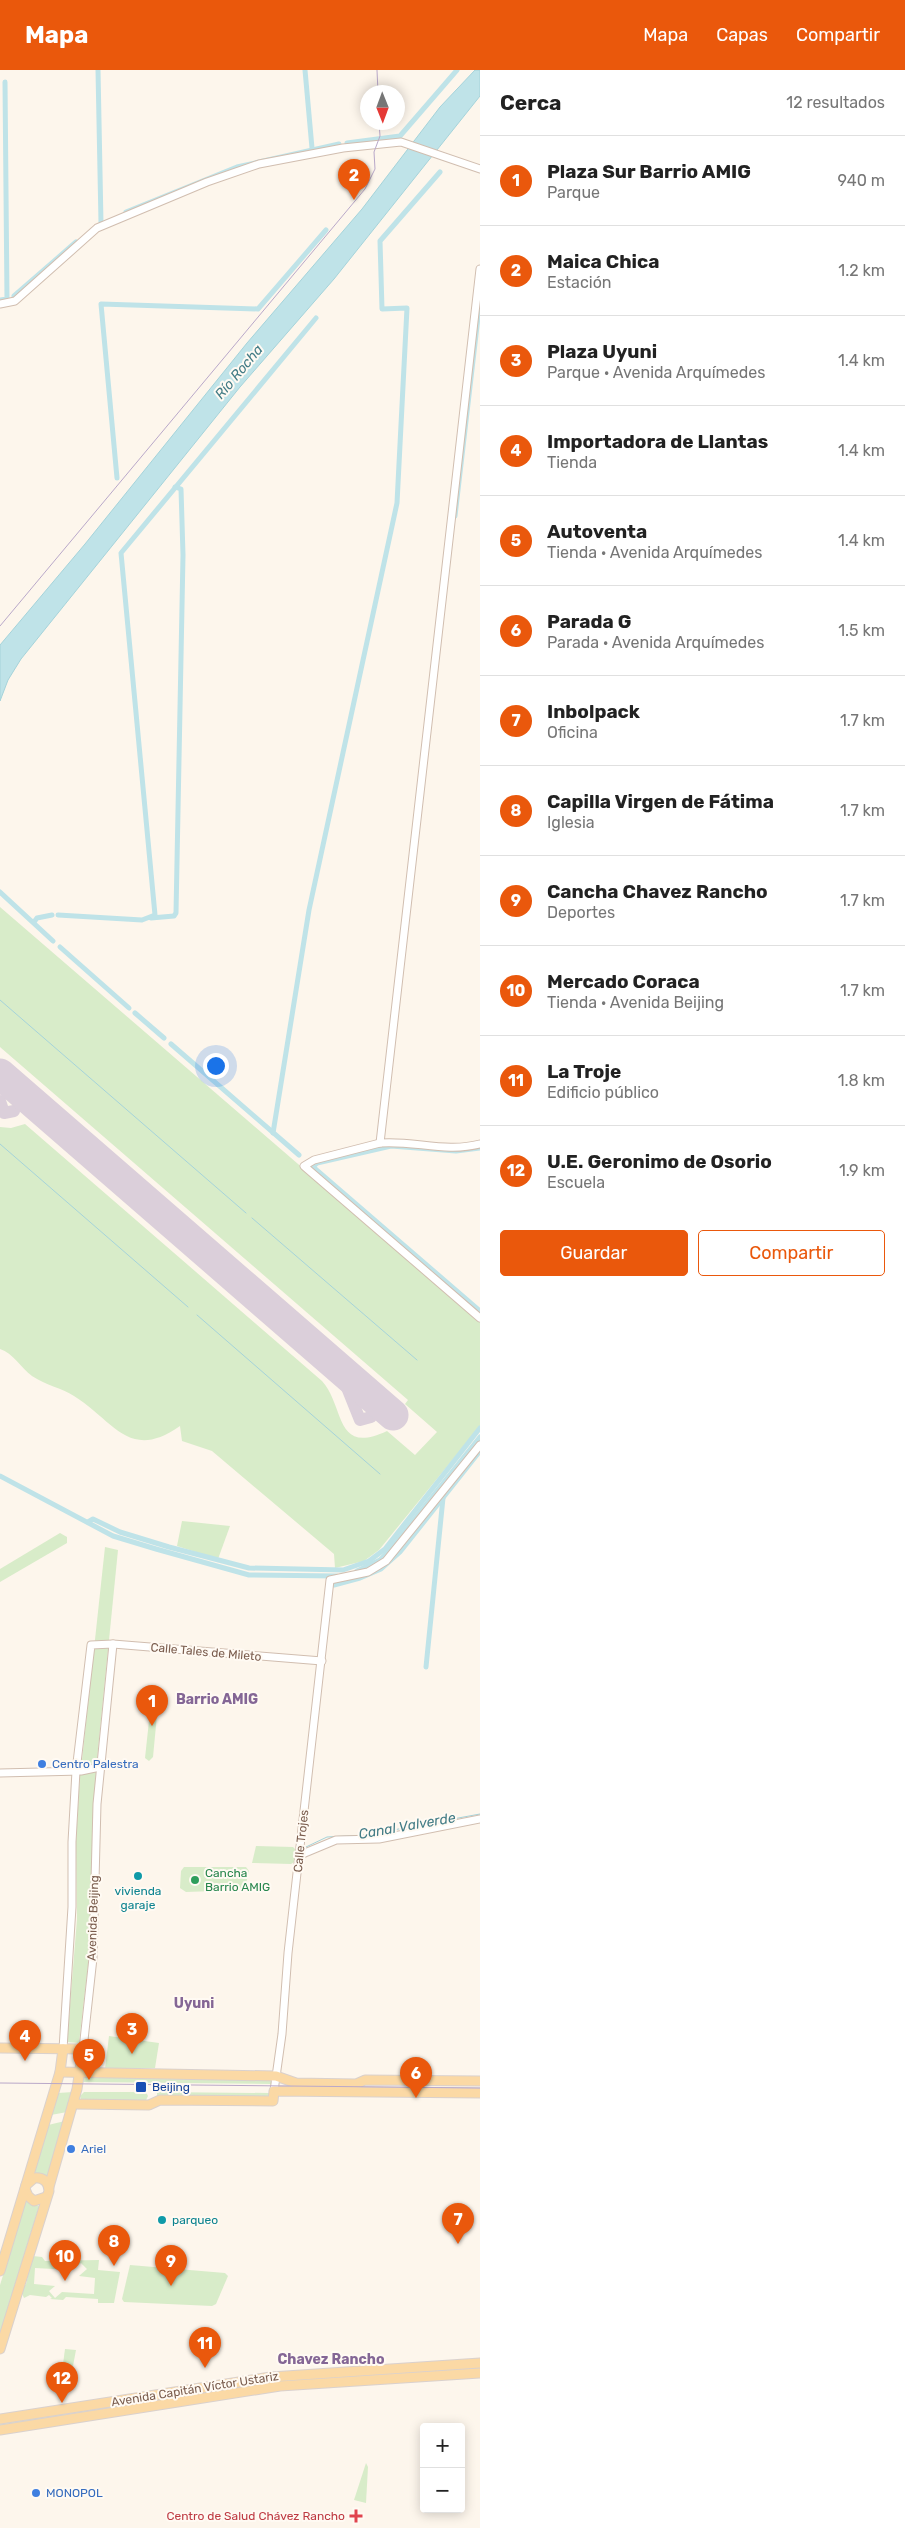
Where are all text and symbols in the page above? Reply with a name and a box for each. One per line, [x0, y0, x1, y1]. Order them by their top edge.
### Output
text: Mapa [25, 21, 88, 49]
text: Mapa [643, 24, 688, 46]
text: Capas [716, 24, 768, 46]
text: Compartir [796, 24, 880, 46]
north arrow [360, 85, 405, 130]
text: Cerca [500, 90, 561, 115]
text: 12 resultados [786, 93, 885, 112]
pin: 2 [338, 159, 370, 200]
text: Plaza Sur Barrio AMIG [547, 160, 751, 183]
text: 1 [512, 171, 520, 190]
text: 940 m [838, 171, 885, 190]
text: Parque [547, 183, 600, 202]
text: Maica Chica [547, 250, 659, 273]
text: 2 [511, 261, 521, 280]
text: 1.2 km [838, 261, 885, 280]
text: Estación [547, 273, 612, 292]
text: Plaza Uyuni [547, 340, 657, 363]
water label: Río Rocha [211, 341, 267, 403]
text: 3 [511, 351, 521, 370]
text: 1.4 km [838, 351, 885, 370]
text: Parque · Avenida Arquímedes [547, 363, 765, 382]
text: Importadora de Llantas [547, 430, 768, 453]
text: 4 [511, 441, 521, 460]
text: 1.4 km [838, 441, 885, 460]
text: Tienda [547, 453, 597, 472]
text: Autoventa [547, 520, 647, 543]
text: 5 [511, 531, 521, 550]
text: 1.4 km [838, 531, 885, 550]
text: Tienda · Avenida Arquímedes [547, 543, 762, 562]
text: Parada G [547, 610, 631, 633]
text: 6 [511, 621, 521, 640]
text: 1.5 km [838, 621, 885, 640]
text: Parada · Avenida Arquímedes [547, 633, 764, 652]
text: Inbolpack [547, 700, 640, 723]
text: 7 [511, 711, 521, 730]
text: 1.7 km [840, 711, 885, 730]
text: Oficina [547, 723, 598, 742]
text: Capilla Virgen de Fátima [547, 790, 774, 813]
text: 8 [511, 801, 521, 820]
text: 1.7 km [840, 801, 885, 820]
text: Iglesia [547, 813, 595, 832]
text: Cancha Chavez Rancho [547, 880, 768, 903]
text: 9 [511, 891, 521, 910]
text: 1.7 km [840, 891, 885, 910]
text: Deportes [547, 903, 615, 922]
text: Mercado Coraca [547, 970, 700, 993]
text: 10 [507, 981, 525, 1000]
text: 1.7 km [840, 981, 885, 1000]
text: Tienda · Avenida Beijing [547, 993, 724, 1012]
your location [203, 1053, 229, 1079]
text: La Troje [547, 1060, 621, 1083]
text: 11 [508, 1071, 524, 1090]
text: 1.8 km [838, 1071, 885, 1090]
text: Edificio público [547, 1083, 659, 1102]
text: U.E. Geronimo de Osorio [547, 1150, 772, 1173]
text: 12 [507, 1161, 525, 1180]
text: 1.9 km [839, 1161, 885, 1180]
text: Escuela [547, 1173, 605, 1192]
button: Guardar [500, 1230, 688, 1276]
button: Compartir [698, 1230, 885, 1276]
street label: Calle Tales de Mileto [150, 1640, 262, 1664]
pin: 1 [136, 1685, 168, 1726]
district label: Barrio AMIG [176, 1691, 258, 1708]
place label: Centro Palestra [52, 1757, 139, 1771]
marker: Centro Palestra [36, 1758, 48, 1770]
street label: Calle Trojes [291, 1809, 311, 1873]
water label: Canal Valverde [357, 1809, 457, 1843]
place label: Cancha Barrio AMIG [205, 1866, 270, 1894]
marker: vivienda garaje [132, 1870, 144, 1882]
marker: Cancha Barrio AMIG [189, 1874, 201, 1886]
street label: Avenida Beijing [85, 1875, 101, 1961]
place label: vivienda garaje [115, 1884, 161, 1912]
district label: Uyuni [174, 1995, 214, 2012]
pin: 3 [116, 2013, 148, 2054]
pin: 4 [9, 2020, 41, 2061]
pin: 5 [73, 2039, 105, 2080]
pin: 6 [400, 2057, 432, 2098]
marker: Beijing [134, 2080, 148, 2094]
place label: Beijing [152, 2080, 190, 2094]
place label: Ariel [81, 2142, 106, 2156]
marker: Ariel [65, 2143, 77, 2155]
pin: 7 [442, 2203, 474, 2244]
place label: parqueo [172, 2213, 218, 2227]
marker: parqueo [156, 2214, 168, 2226]
pin: 8 [98, 2225, 130, 2266]
pin: 10 [49, 2240, 81, 2281]
pin: 9 [155, 2245, 187, 2286]
pin: 11 [189, 2327, 221, 2368]
district label: Chavez Rancho [278, 2351, 384, 2368]
pin: 12 [46, 2362, 78, 2403]
street label: Avenida Capitán Víctor Ustariz [110, 2369, 280, 2409]
map controls [420, 2423, 465, 2513]
button: + [420, 2423, 465, 2468]
button: − [420, 2468, 465, 2513]
place label: MONOPOL [46, 2486, 103, 2500]
marker: MONOPOL [30, 2487, 42, 2499]
place label: Centro de Salud Chávez Rancho [166, 2509, 345, 2523]
marker: Centro de Salud Chávez Rancho [349, 2509, 363, 2523]

